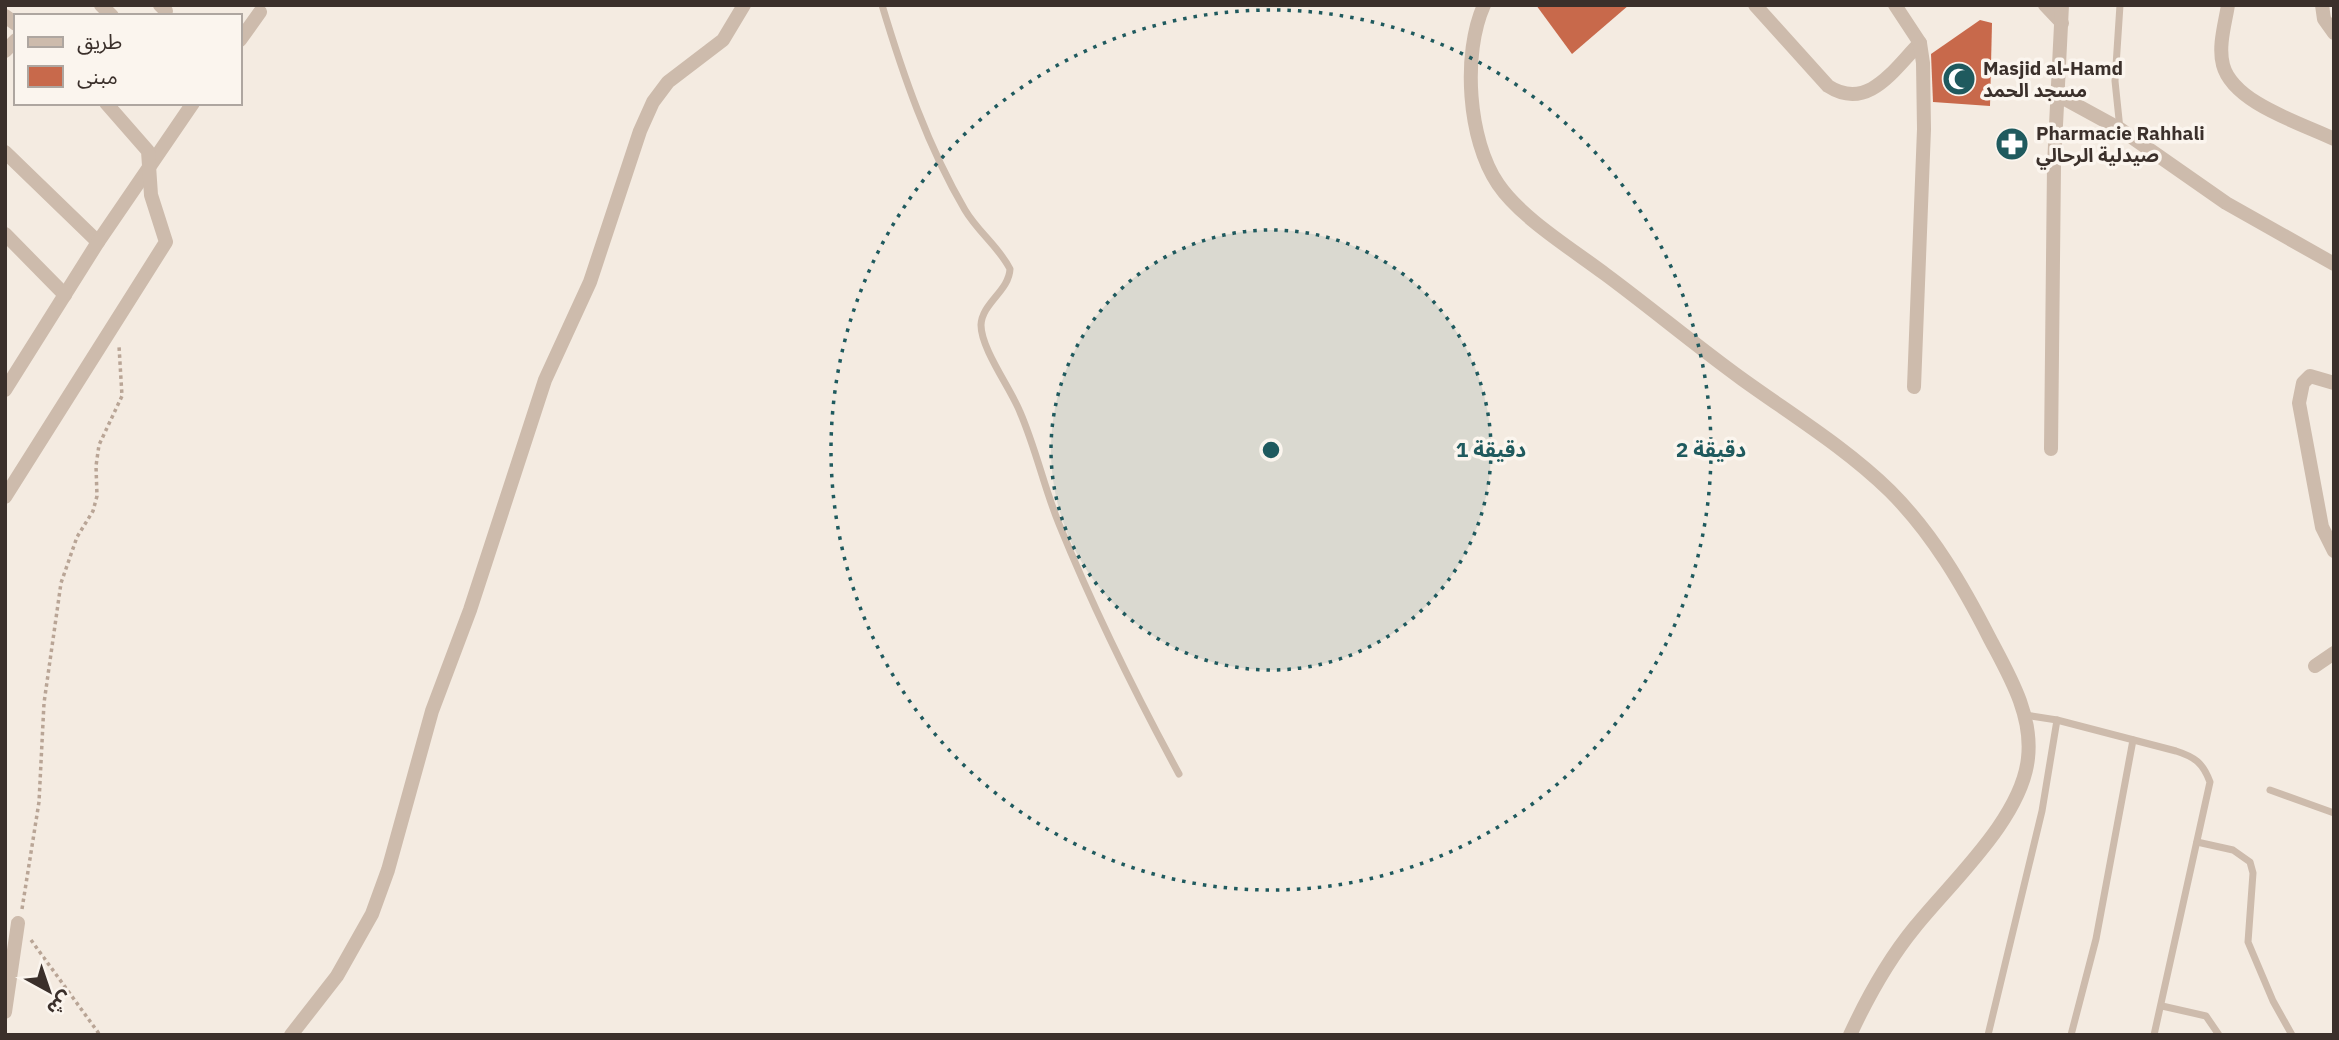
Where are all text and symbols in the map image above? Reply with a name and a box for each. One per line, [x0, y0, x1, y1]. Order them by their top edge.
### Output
legend [14, 14, 242, 105]
text: طريق [77, 27, 122, 55]
place label: Masjid al-Hamd مسجد الحمد [1983, 56, 2123, 102]
mosque icon: Masjid al-Hamd مسجد الحمد [1940, 60, 1978, 98]
text: مبنى [77, 62, 118, 90]
place label: Pharmacie Rahhali صيدلية الرحالي [2036, 121, 2205, 170]
pharmacy icon: Pharmacie Rahhali صيدلية الرحالي [1993, 125, 2031, 163]
text: 1 دقيقة [1456, 435, 1526, 463]
text: 2 دقيقة [1676, 435, 1746, 463]
centre of rings [1259, 438, 1283, 462]
north arrow [14, 956, 84, 1026]
text: ش [42, 986, 78, 1022]

